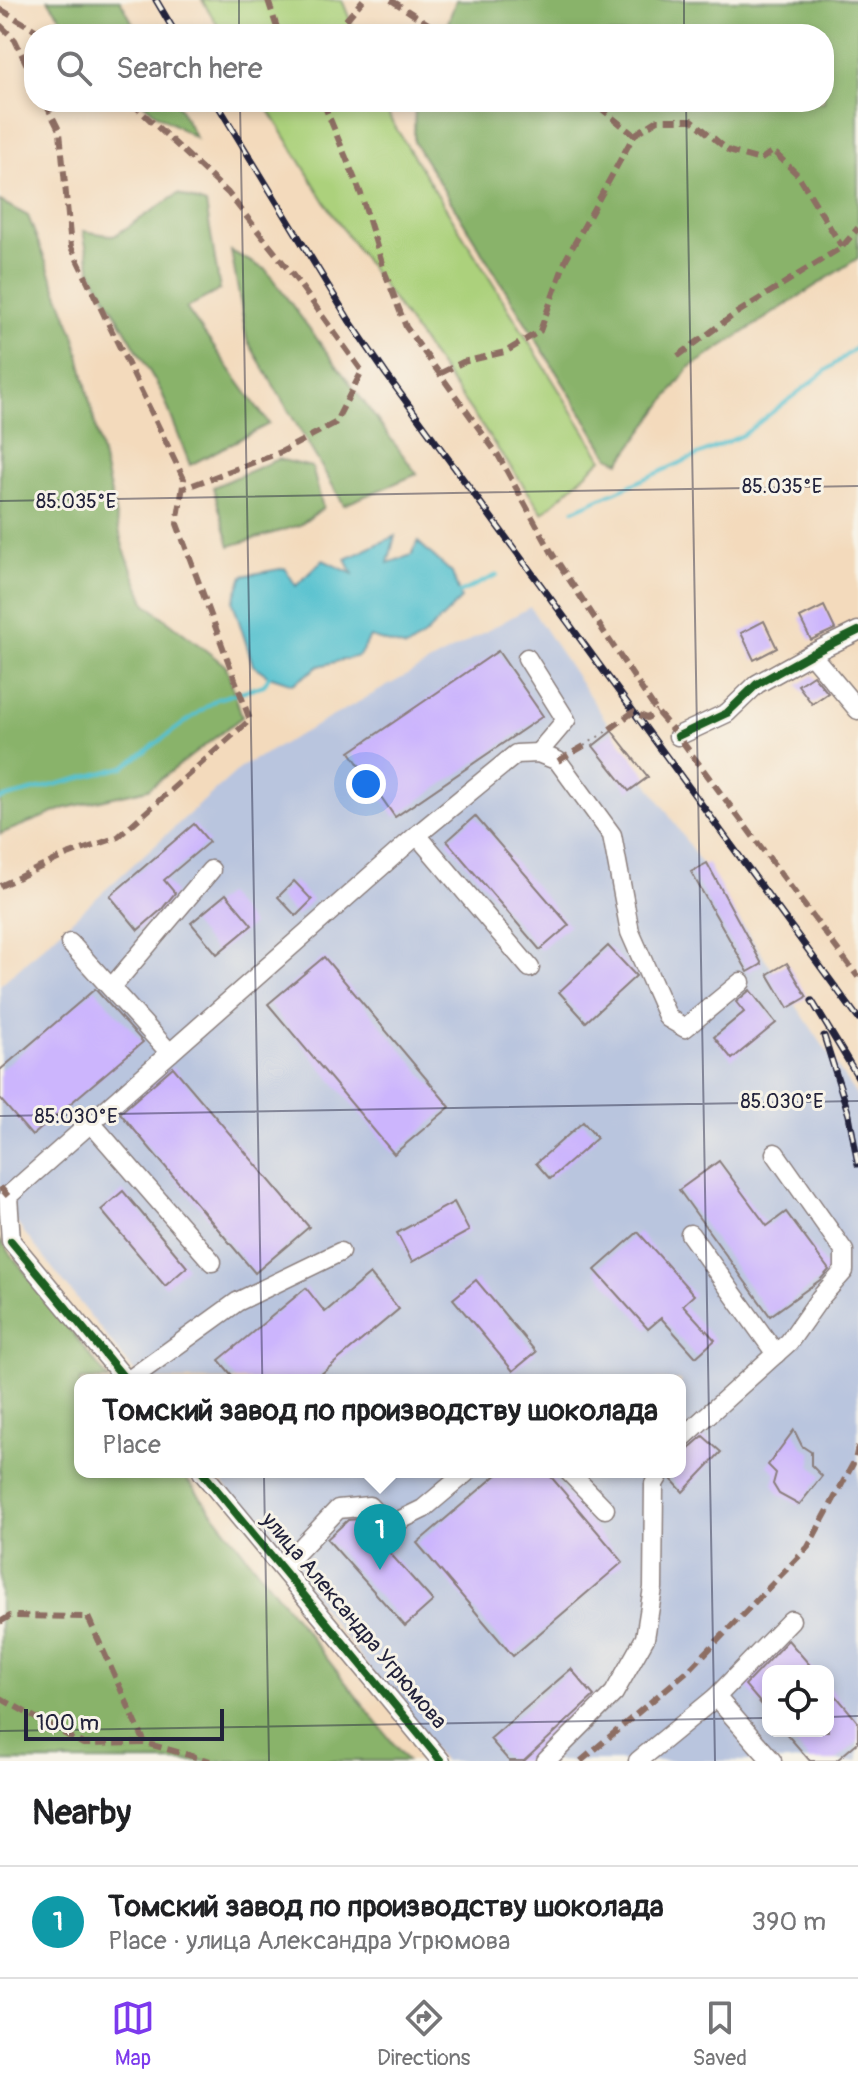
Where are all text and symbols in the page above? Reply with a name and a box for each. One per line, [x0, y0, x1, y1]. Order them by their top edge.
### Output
search box [24, 24, 834, 112]
icon: search [52, 46, 96, 90]
text: Search here [116, 50, 263, 87]
text: 85.035°E [742, 474, 822, 499]
text: 85.035°E [36, 489, 116, 514]
your location [346, 764, 386, 804]
text: 85.030°E [741, 1089, 823, 1114]
text: 85.030°E [35, 1104, 117, 1129]
popup [74, 1374, 686, 1478]
text: Томский завод по производству шоколада [102, 1392, 658, 1429]
text: Place [102, 1429, 161, 1461]
pin: 1 [354, 1504, 406, 1570]
street label: улица Александра Угрюмова [255, 1506, 453, 1735]
map controls [762, 1665, 834, 1737]
button: locate [762, 1665, 834, 1737]
scale bar [24, 1705, 224, 1741]
text: 100 m [36, 1709, 99, 1737]
text: Nearby [32, 1792, 131, 1835]
text: Томский завод по производству шоколада [108, 1888, 664, 1925]
text: 1 [53, 1906, 63, 1938]
text: 390 m [752, 1906, 826, 1938]
text: Place · улица Александра Угрюмова [108, 1925, 510, 1957]
tab: Map [111, 1996, 155, 2072]
tab: Directions [377, 1996, 470, 2072]
tab: Saved [692, 1996, 747, 2072]

